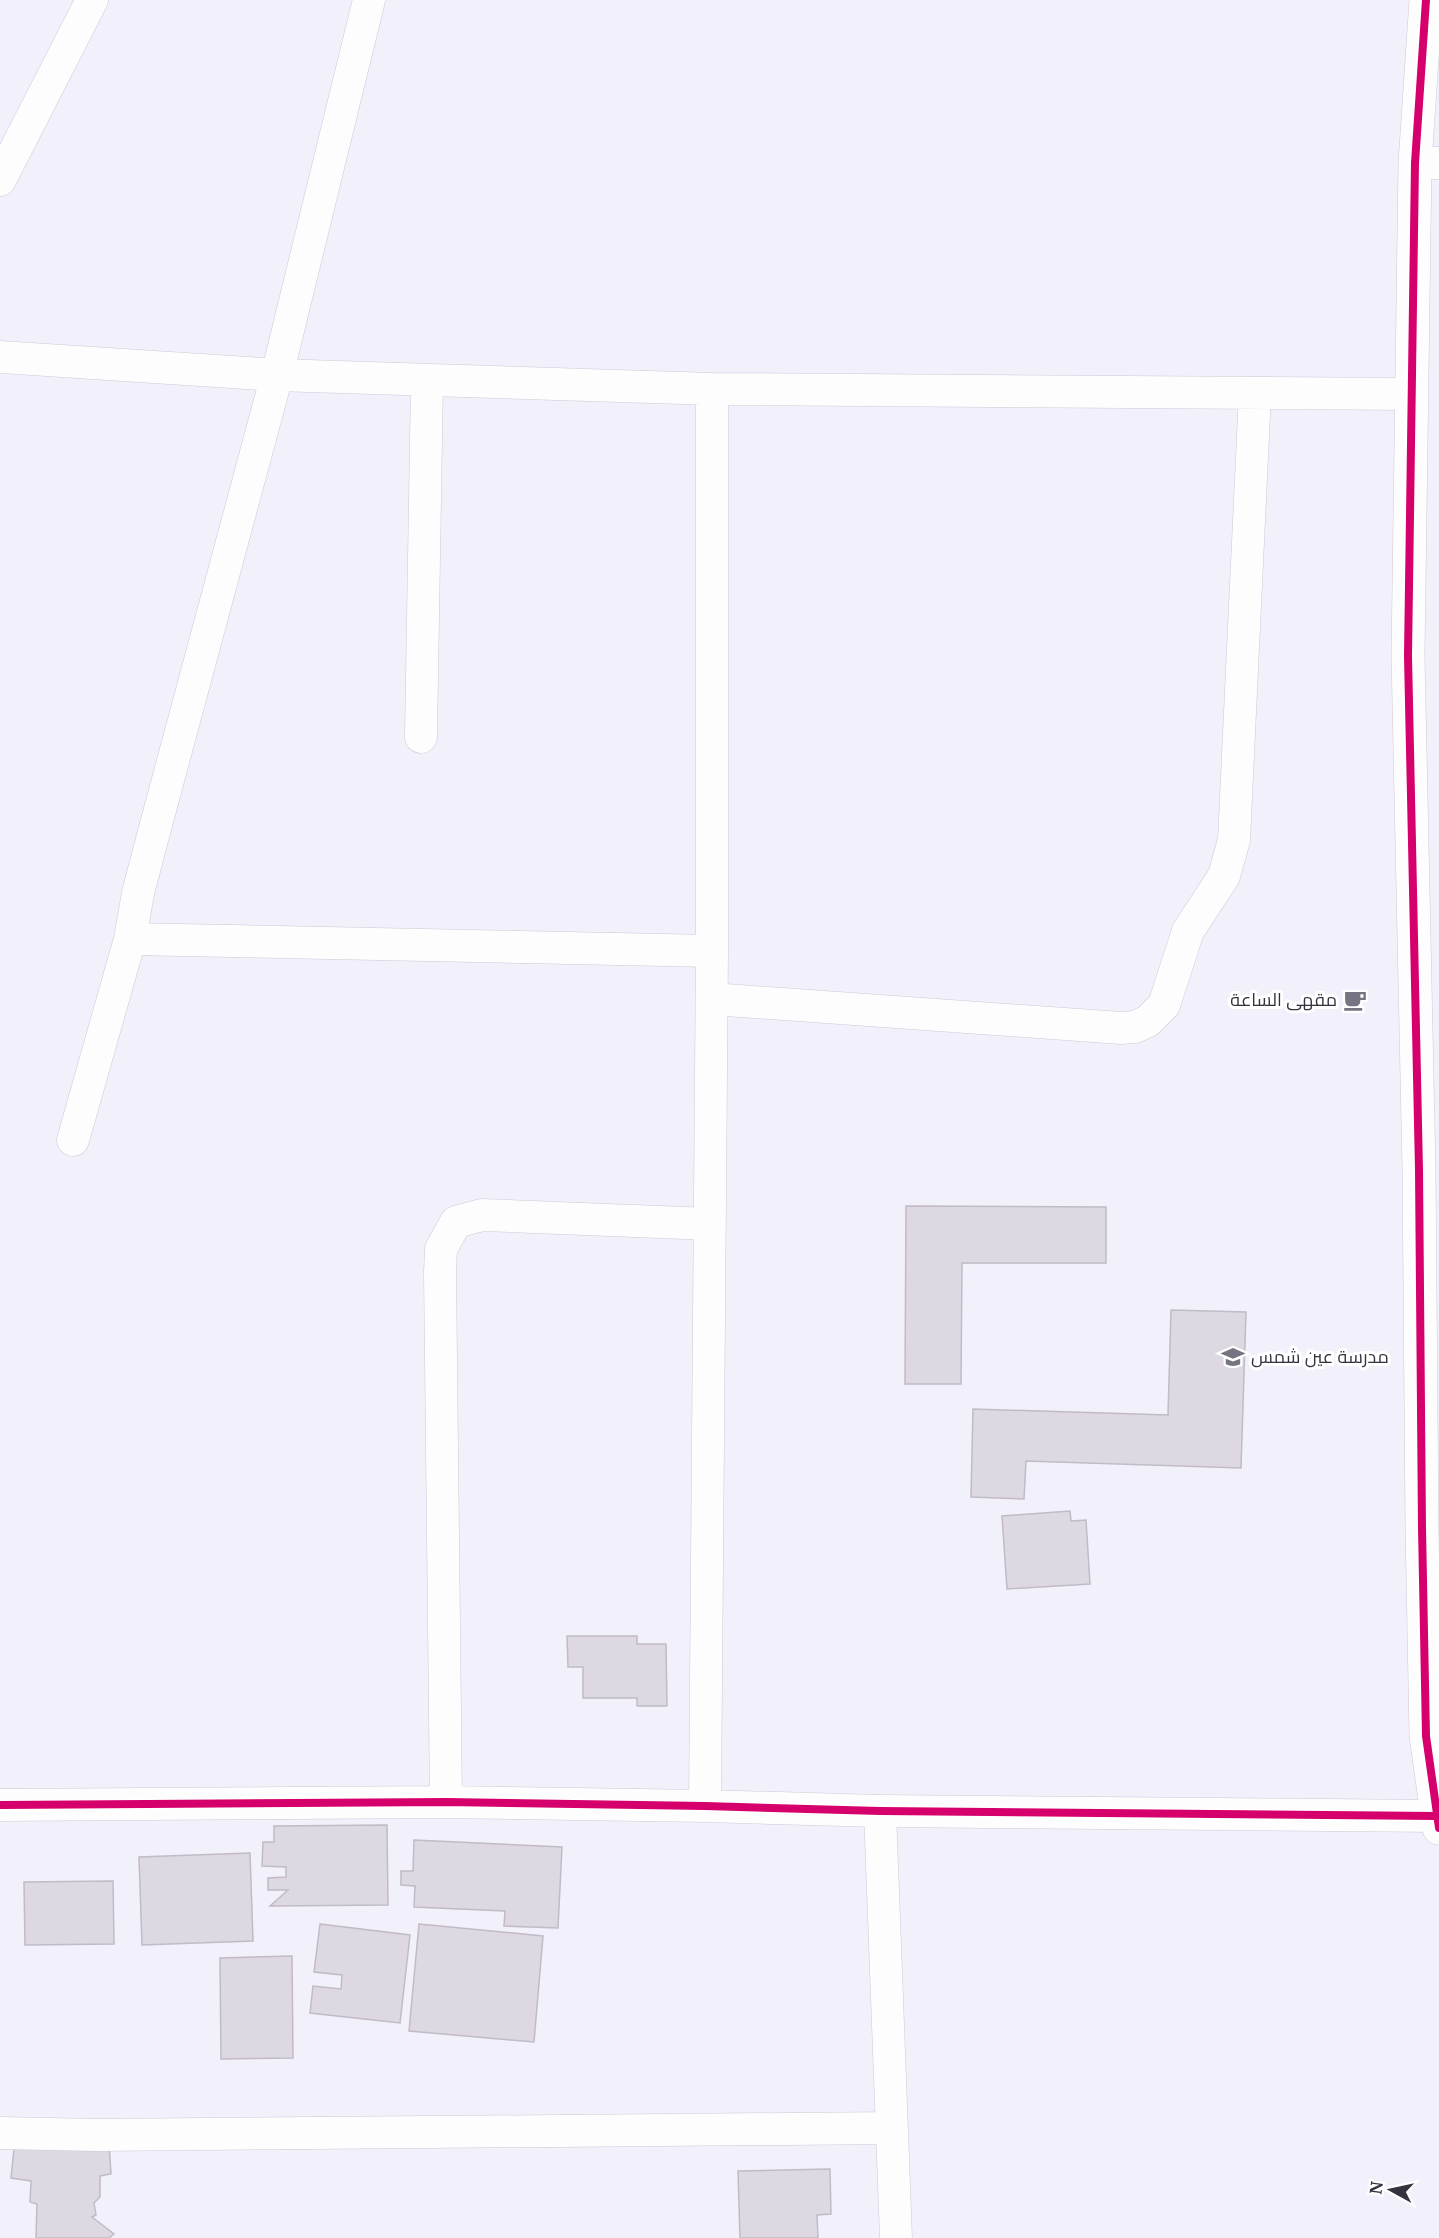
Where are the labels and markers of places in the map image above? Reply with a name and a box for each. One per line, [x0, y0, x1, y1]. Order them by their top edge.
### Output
cafe icon: مقهى الساعة [1342, 987, 1368, 1013]
place label: مقهى الساعة [1230, 988, 1337, 1011]
school or university icon: مدرسة عين شمس [1220, 1344, 1246, 1370]
place label: مدرسة عين شمس [1251, 1345, 1389, 1368]

